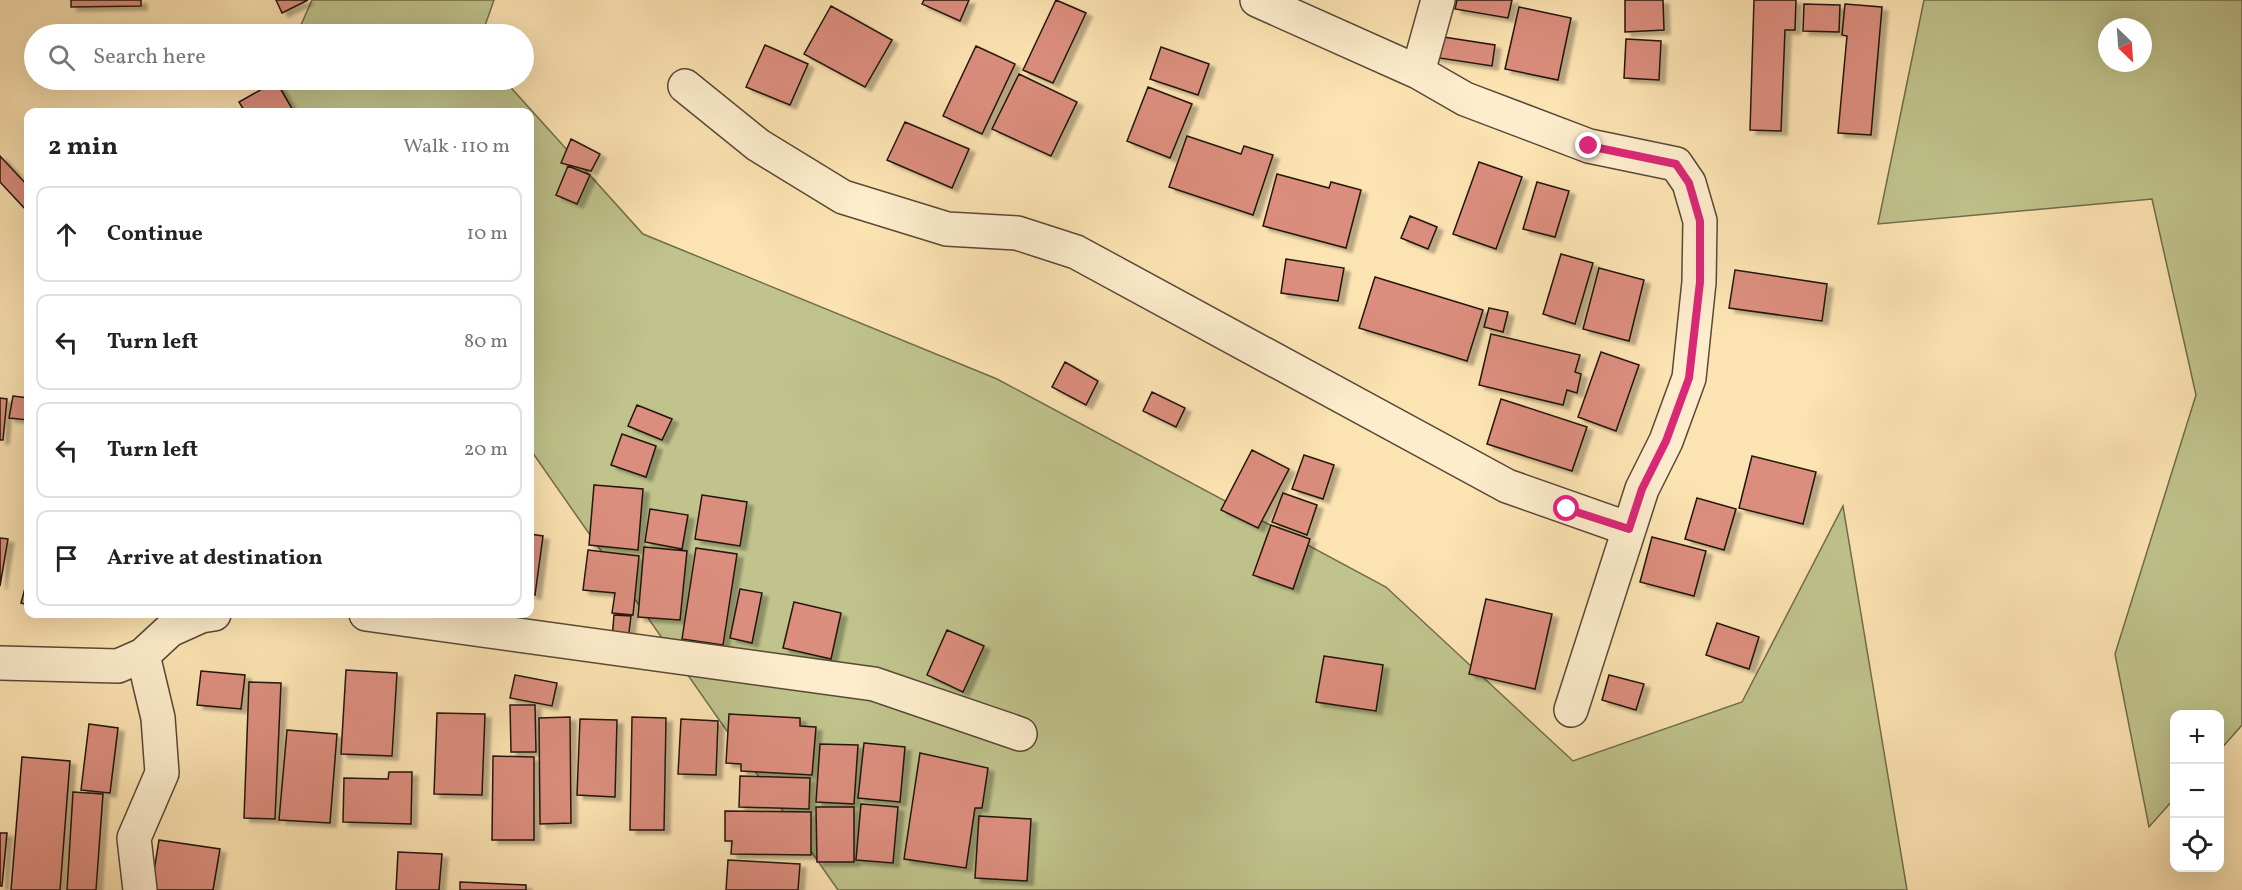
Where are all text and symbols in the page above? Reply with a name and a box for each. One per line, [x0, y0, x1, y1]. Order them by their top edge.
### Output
north arrow [2098, 18, 2152, 72]
search box [24, 24, 534, 90]
icon: search [45, 41, 78, 74]
text: Search here [93, 42, 206, 73]
text: 2 min [48, 129, 118, 165]
route end [1575, 132, 1601, 158]
text: Walk · 110 m [403, 133, 510, 161]
icon: ahead [50, 218, 83, 251]
text: Continue [107, 219, 203, 250]
text: 10 m [467, 220, 508, 248]
icon: left [50, 326, 83, 359]
text: Turn left [107, 327, 198, 358]
text: 80 m [464, 328, 508, 356]
icon: left [50, 434, 83, 467]
text: Turn left [107, 435, 198, 466]
text: 20 m [464, 436, 508, 464]
route start [1553, 495, 1579, 521]
icon: arrive [50, 542, 83, 575]
text: Arrive at destination [107, 543, 323, 574]
map controls [2170, 710, 2224, 872]
button: + [2170, 710, 2224, 764]
button: − [2170, 764, 2224, 818]
button: locate [2170, 818, 2224, 872]

